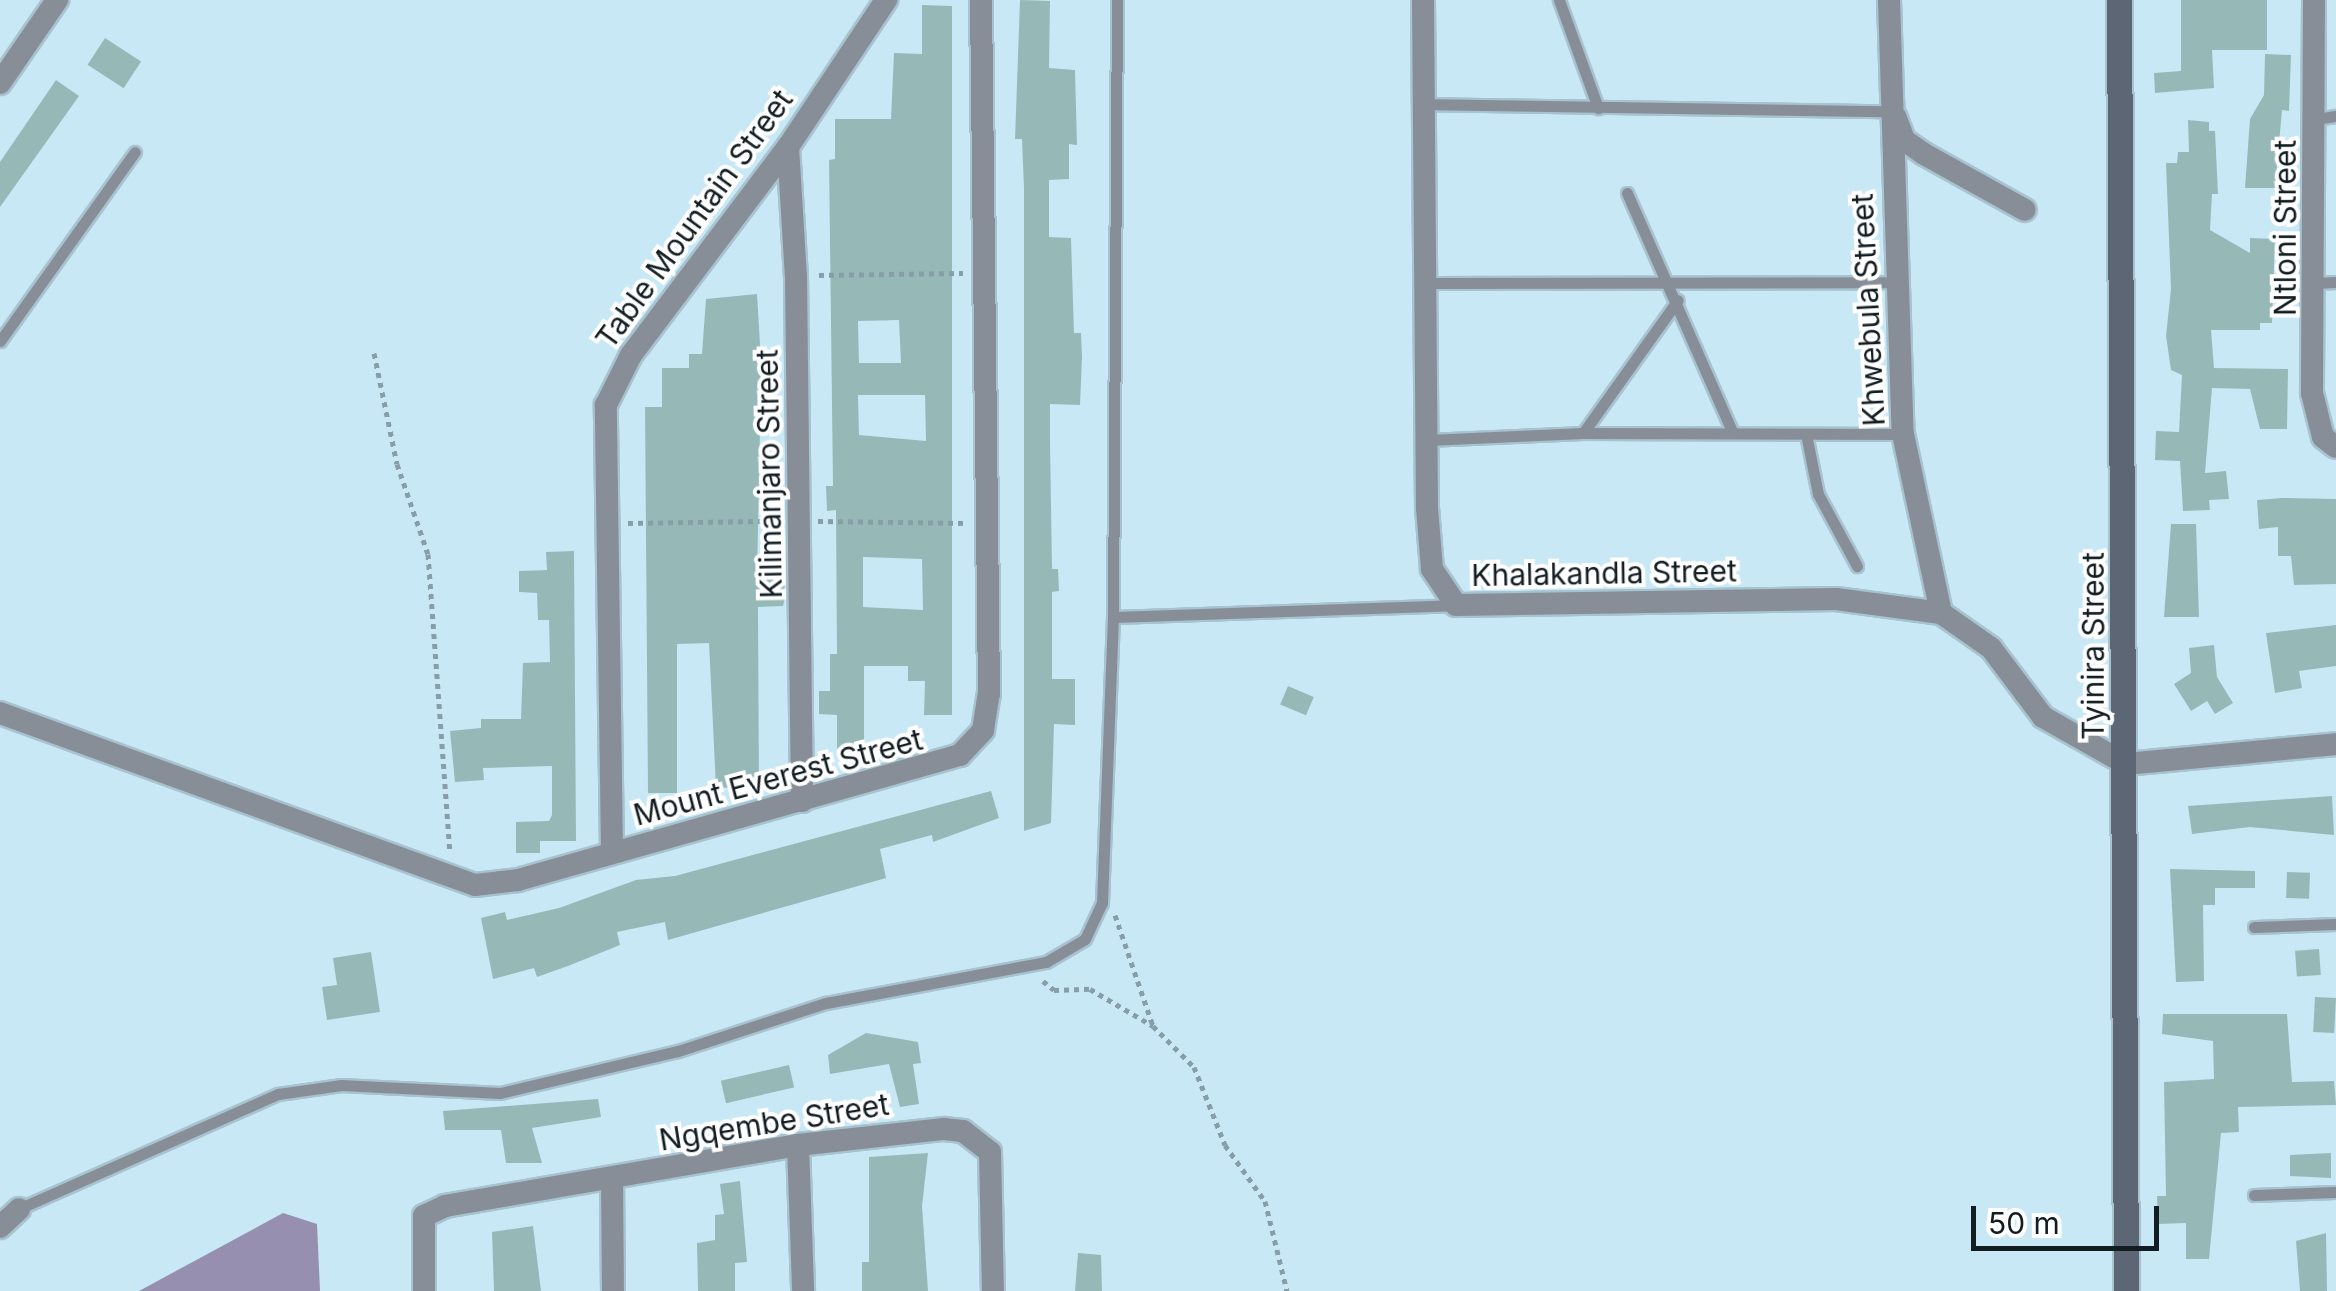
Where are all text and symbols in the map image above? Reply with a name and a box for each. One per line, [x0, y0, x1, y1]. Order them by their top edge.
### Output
street label: Table Mountain Street [588, 83, 800, 355]
street label: Ntloni Street [2267, 140, 2303, 316]
street label: Khwebula Street [1844, 193, 1892, 427]
street label: Kilimanjaro Street [749, 349, 789, 599]
street label: Tyinira Street [2075, 552, 2111, 740]
street label: Khalakandla Street [1471, 553, 1737, 593]
street label: Mount Everest Street [630, 721, 926, 833]
street label: Ngqembe Street [657, 1086, 891, 1158]
scale bar [1976, 1186, 2164, 1248]
text: 50 m [1988, 1205, 2060, 1241]

